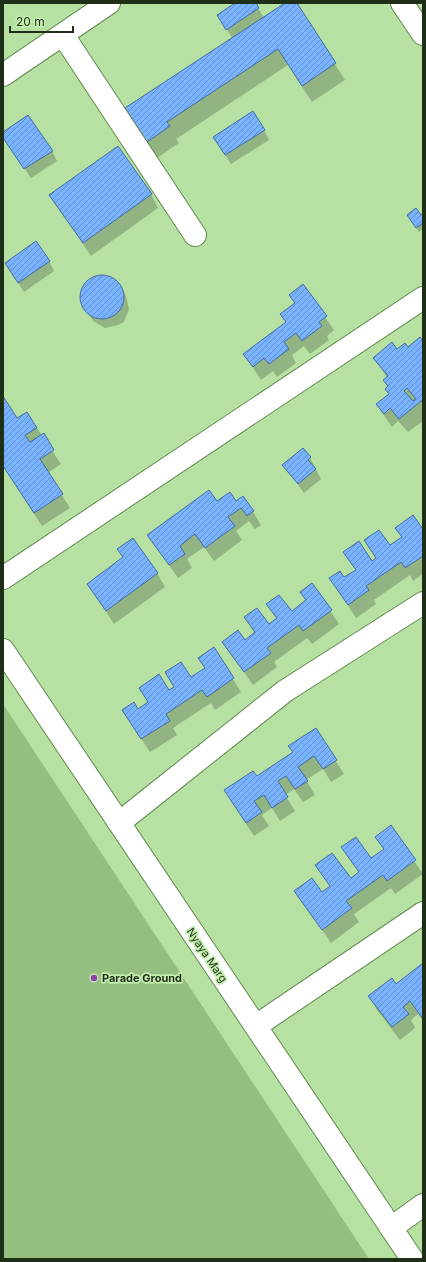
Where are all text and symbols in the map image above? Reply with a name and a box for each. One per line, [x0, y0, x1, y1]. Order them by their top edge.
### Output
scale bar [10, 8, 73, 34]
text: 20 m [16, 14, 45, 29]
street label: Nyaya Marg [184, 925, 230, 985]
place label: Parade Ground [102, 971, 182, 985]
marker: Parade Ground [89, 973, 99, 983]

